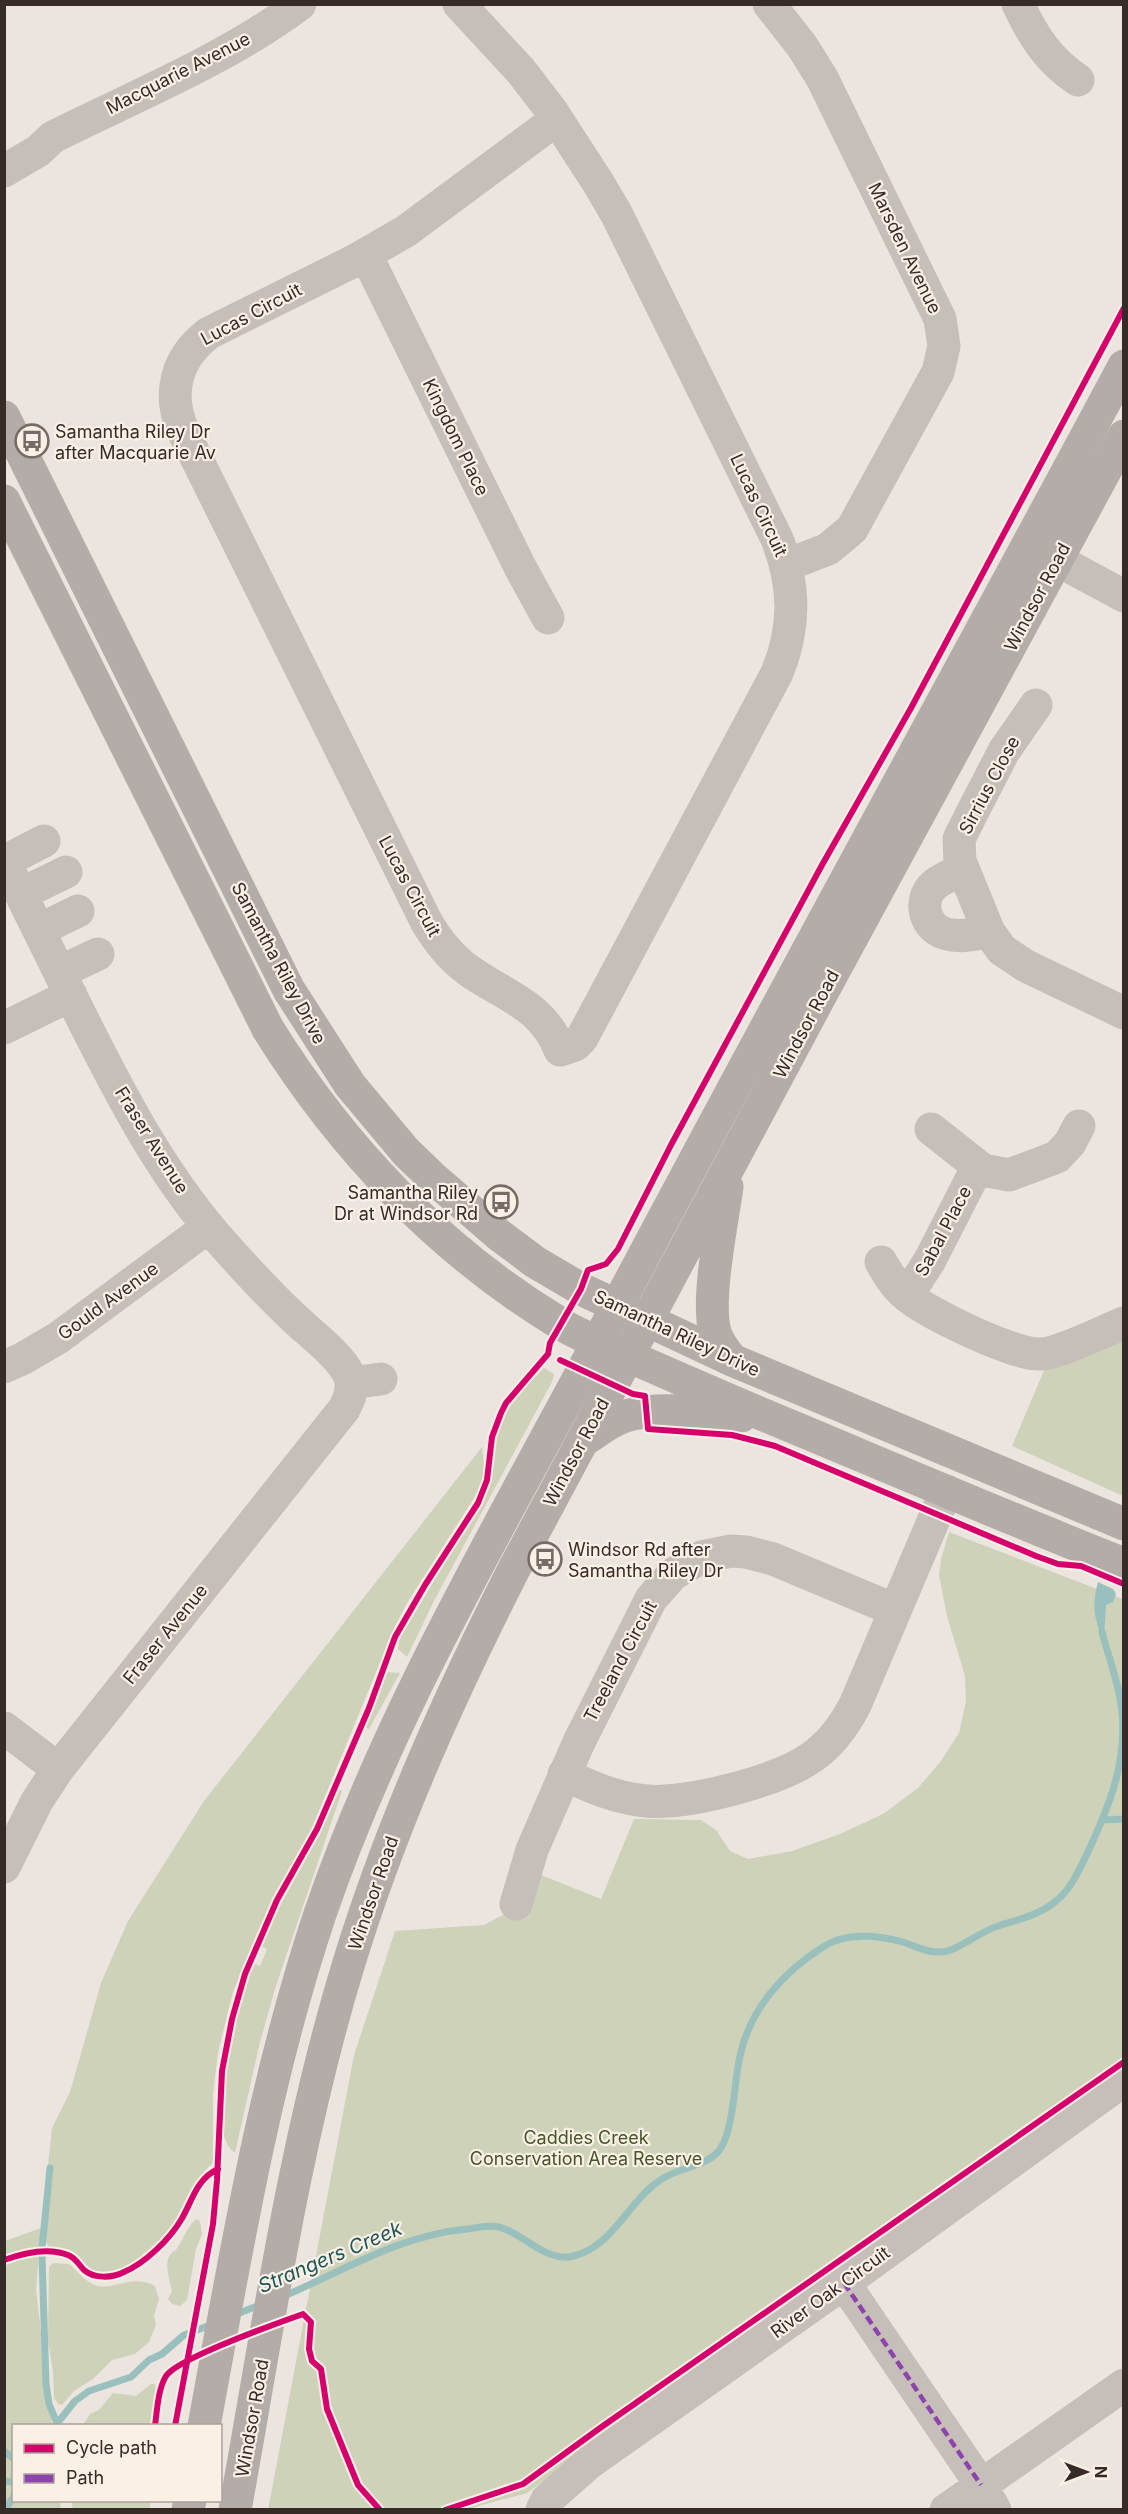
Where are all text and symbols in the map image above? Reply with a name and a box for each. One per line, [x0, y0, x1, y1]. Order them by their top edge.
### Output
street label: Macquarie Avenue [103, 28, 253, 118]
street label: Marsden Avenue [864, 179, 946, 317]
street label: Lucas Circuit [197, 279, 305, 349]
street label: Kingdom Place [419, 375, 493, 499]
place label: Samantha Riley Dr after Macquarie Av [55, 421, 216, 463]
bus stop icon: Samantha Riley Dr after Macquarie Av [14, 423, 50, 459]
street label: Lucas Circuit [726, 450, 792, 560]
street label: Windsor Road [1000, 539, 1074, 655]
street label: Sirrius Close [954, 732, 1024, 838]
street label: Lucas Circuit [375, 832, 445, 940]
street label: Samantha Riley Drive [227, 879, 331, 1047]
street label: Windsor Road [769, 966, 843, 1082]
street label: Fraser Avenue [111, 1083, 193, 1197]
place label: Samantha Riley Dr at Windsor Rd [334, 1182, 478, 1224]
street label: Sabal Place [910, 1182, 976, 1280]
bus stop icon: Samantha Riley Dr at Windsor Rd [483, 1184, 519, 1220]
street label: Gould Avenue [54, 1258, 162, 1344]
street label: Samantha Riley Drive [591, 1285, 763, 1381]
street label: Windsor Road [539, 1394, 613, 1510]
place label: Windsor Rd after Samantha Riley Dr [568, 1539, 723, 1581]
bus stop icon: Windsor Rd after Samantha Riley Dr [527, 1541, 563, 1577]
street label: Fraser Avenue [118, 1580, 212, 1688]
street label: Treeland Circuit [579, 1597, 661, 1725]
street label: Windsor Road [344, 1833, 402, 1953]
park label: Caddies Creek Conservation Area Reserve [470, 2127, 702, 2169]
water label: Strangers Creek [254, 2215, 406, 2298]
street label: River Oak Circuit [766, 2242, 894, 2342]
street label: Windsor Road [231, 2357, 273, 2479]
legend [12, 2424, 222, 2502]
text: Cycle path [66, 2437, 157, 2458]
north arrow [1056, 2442, 1116, 2502]
text: N [1091, 2466, 1111, 2478]
text: Path [66, 2467, 104, 2488]

